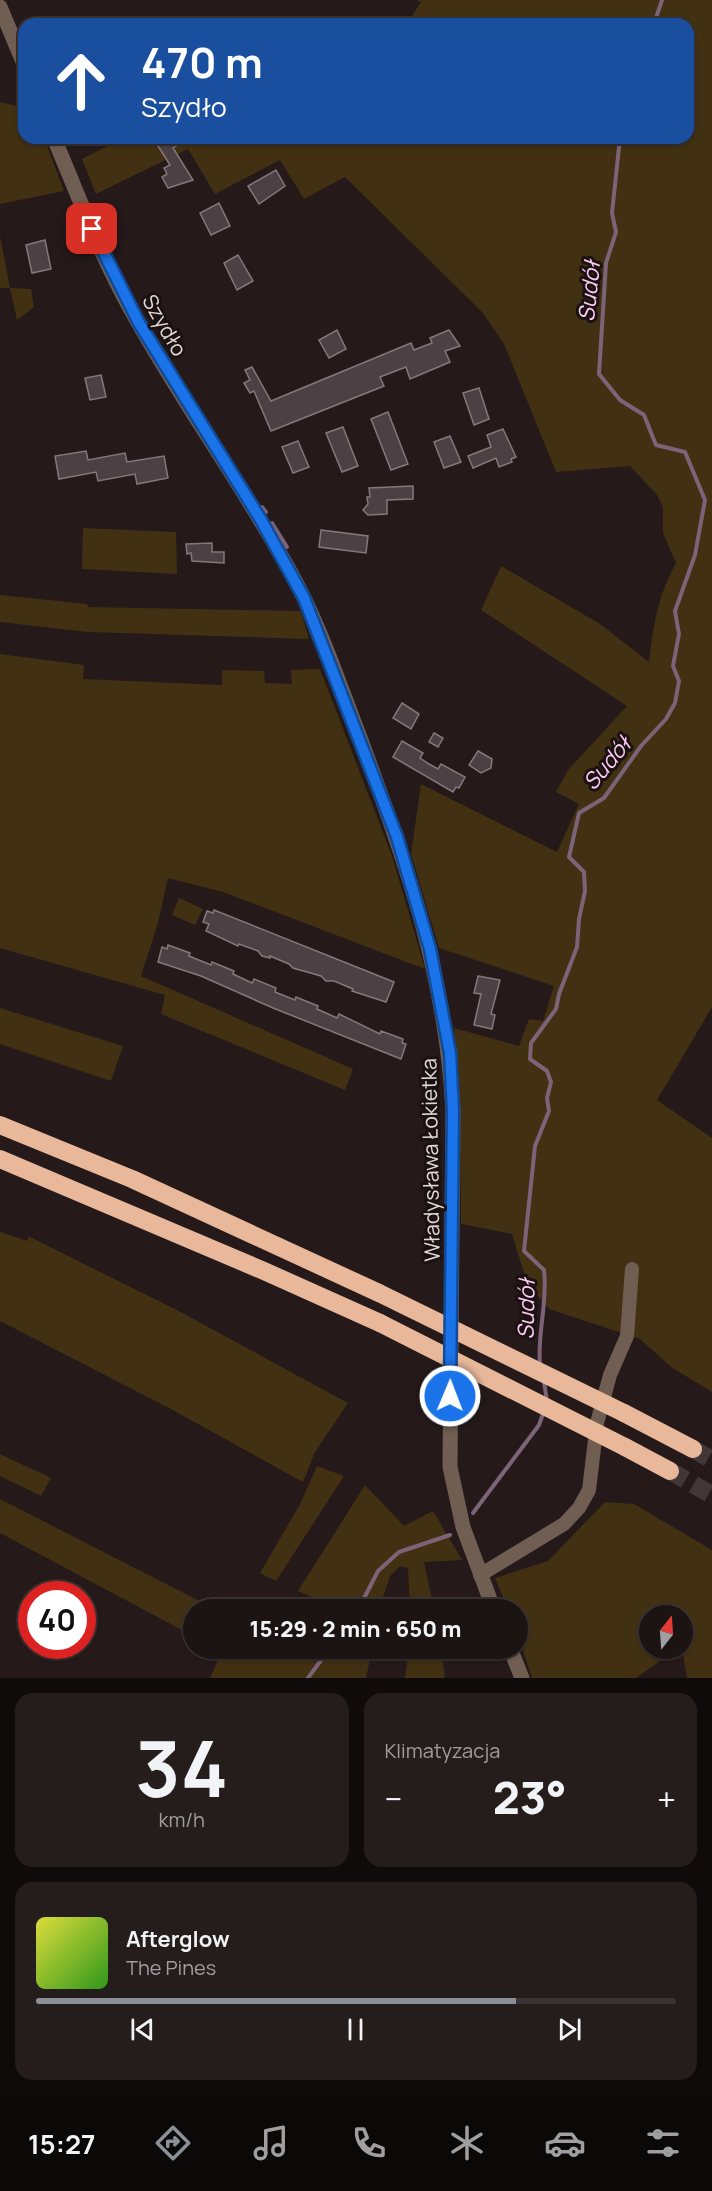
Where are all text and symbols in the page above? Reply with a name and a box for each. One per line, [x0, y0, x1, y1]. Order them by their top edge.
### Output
text: 470 m [141, 33, 263, 91]
icon: ahead [42, 42, 120, 120]
text: Szydło [141, 88, 227, 125]
pin [66, 203, 117, 254]
icon: arrive [75, 212, 108, 245]
water label: Sudół [571, 256, 607, 323]
street label: Szydło [136, 289, 194, 361]
water label: Sudół [576, 728, 640, 796]
street label: Władysława Łokietka [414, 1058, 446, 1262]
water label: Sudół [510, 1276, 542, 1340]
position arrow [418, 1364, 482, 1428]
speed limit sign: 40 [18, 1581, 96, 1659]
north arrow [639, 1605, 693, 1659]
map controls [639, 1605, 693, 1659]
text: 15:29 · 2 min · 650 m [249, 1614, 462, 1644]
text: 34 [135, 1714, 228, 1820]
text: Klimatyzacja [385, 1737, 500, 1764]
text: 23° [493, 1766, 567, 1828]
text: − [385, 1776, 402, 1821]
text: + [657, 1776, 676, 1821]
text: km/h [158, 1806, 205, 1833]
text: Afterglow [126, 1924, 230, 1954]
text: The Pines [126, 1954, 216, 1981]
icon: previous [126, 2013, 159, 2046]
icon: pause [339, 2013, 372, 2046]
icon: next [553, 2013, 586, 2046]
icon: directions [152, 2122, 194, 2164]
icon: music [250, 2122, 292, 2164]
icon: phone [348, 2122, 390, 2164]
icon: climate [446, 2122, 488, 2164]
icon: car [544, 2122, 586, 2164]
icon: filters [642, 2122, 684, 2164]
text: 15:27 [28, 2125, 95, 2162]

